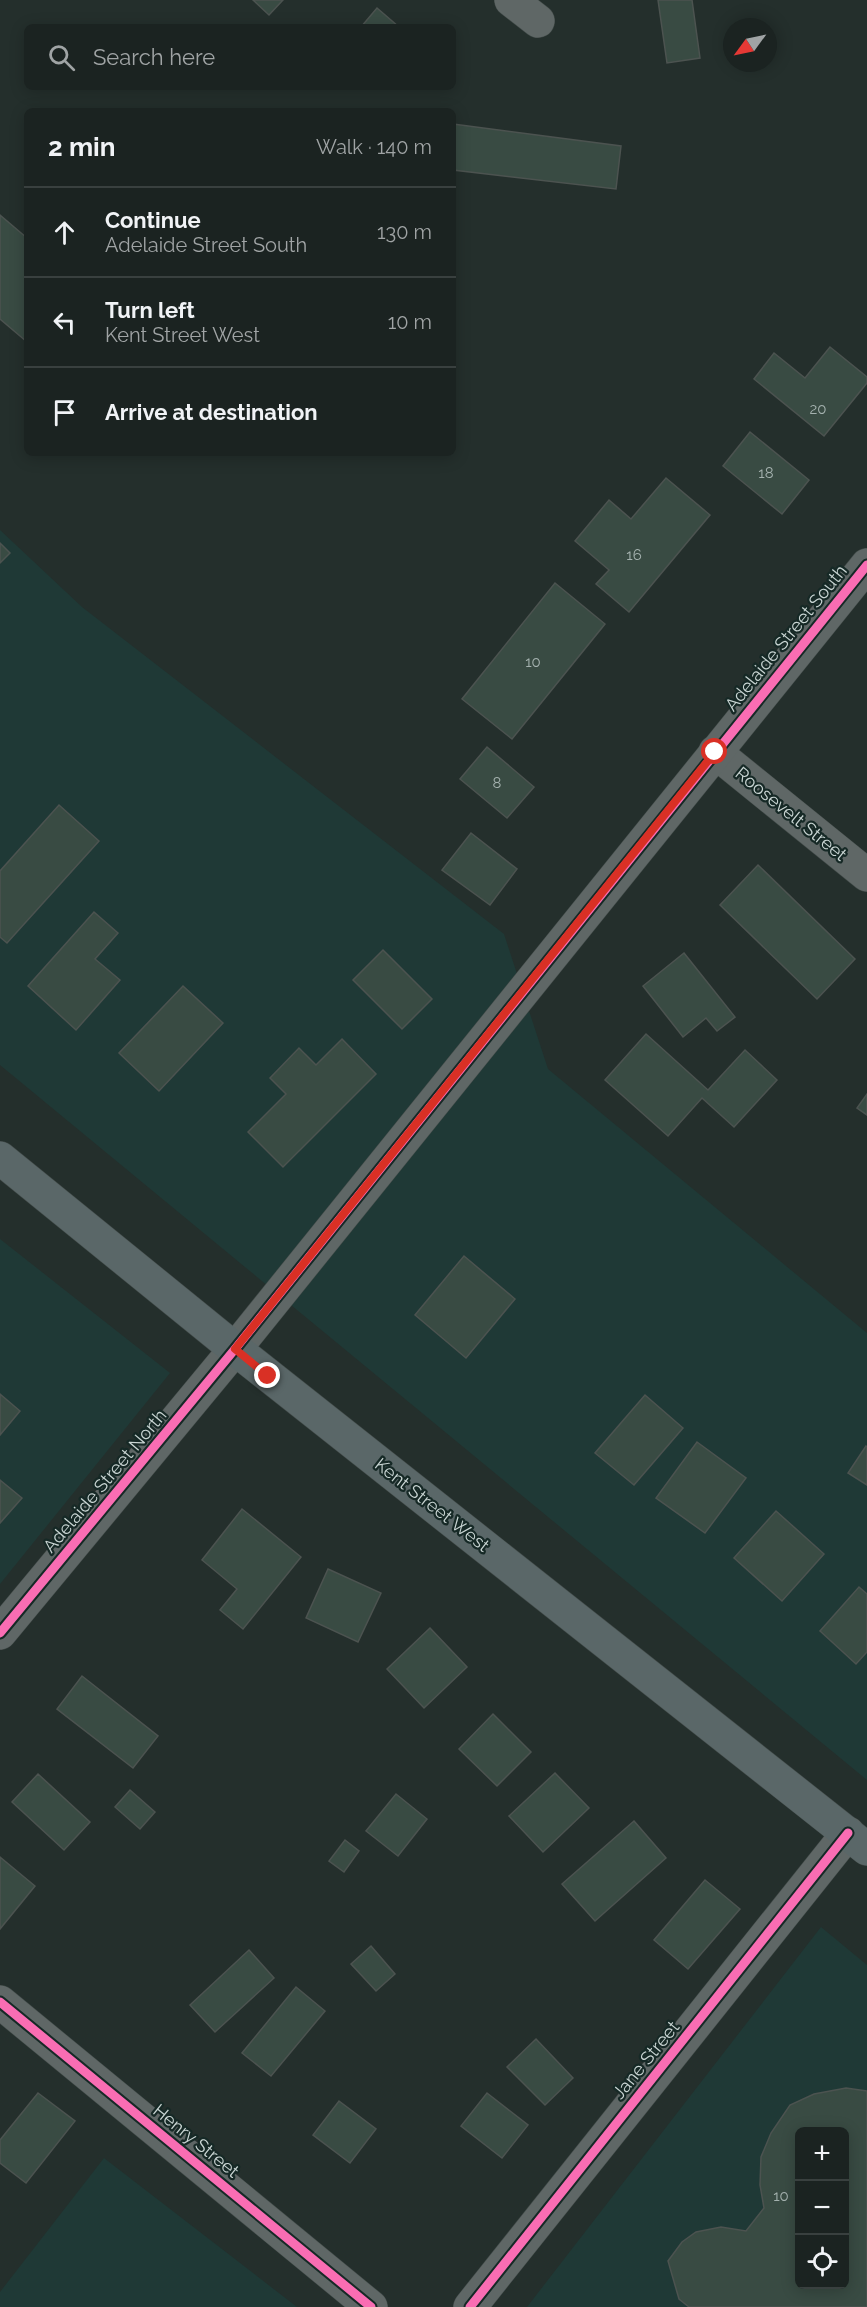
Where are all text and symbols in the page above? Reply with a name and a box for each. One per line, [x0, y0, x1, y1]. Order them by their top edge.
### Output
north arrow [723, 18, 777, 72]
search box [24, 24, 456, 90]
icon: search [45, 41, 78, 74]
text: Search here [93, 44, 215, 70]
text: 2 min [48, 132, 115, 162]
text: Walk · 140 m [316, 135, 432, 159]
text: Continue [105, 207, 201, 233]
icon: ahead [48, 216, 81, 249]
text: 130 m [377, 220, 432, 244]
text: Adelaide Street South [105, 233, 307, 257]
text: Turn left [105, 297, 195, 323]
icon: left [48, 306, 81, 339]
text: 10 m [388, 310, 432, 334]
text: Kent Street West [105, 323, 260, 347]
icon: arrive [48, 396, 81, 429]
text: Arrive at destination [105, 399, 318, 425]
house number: 20 [810, 400, 827, 418]
house number: 18 [758, 464, 774, 482]
house number: 16 [626, 546, 642, 564]
street label: Adelaide Street South [720, 560, 851, 715]
house number: 10 [525, 653, 541, 671]
route start [701, 738, 727, 764]
street label: Roosevelt Street [731, 762, 851, 865]
house number: 8 [493, 774, 502, 792]
route end [254, 1362, 280, 1388]
street label: Adelaide Street North [39, 1405, 171, 1557]
street label: Kent Street West [371, 1453, 494, 1556]
street label: Jane Street [608, 2017, 683, 2103]
street label: Henry Street [149, 2100, 243, 2182]
map controls [795, 2127, 849, 2289]
button: + [795, 2127, 849, 2181]
button: − [795, 2181, 849, 2235]
house number: 10 [773, 2187, 789, 2205]
button: locate [795, 2235, 849, 2289]

